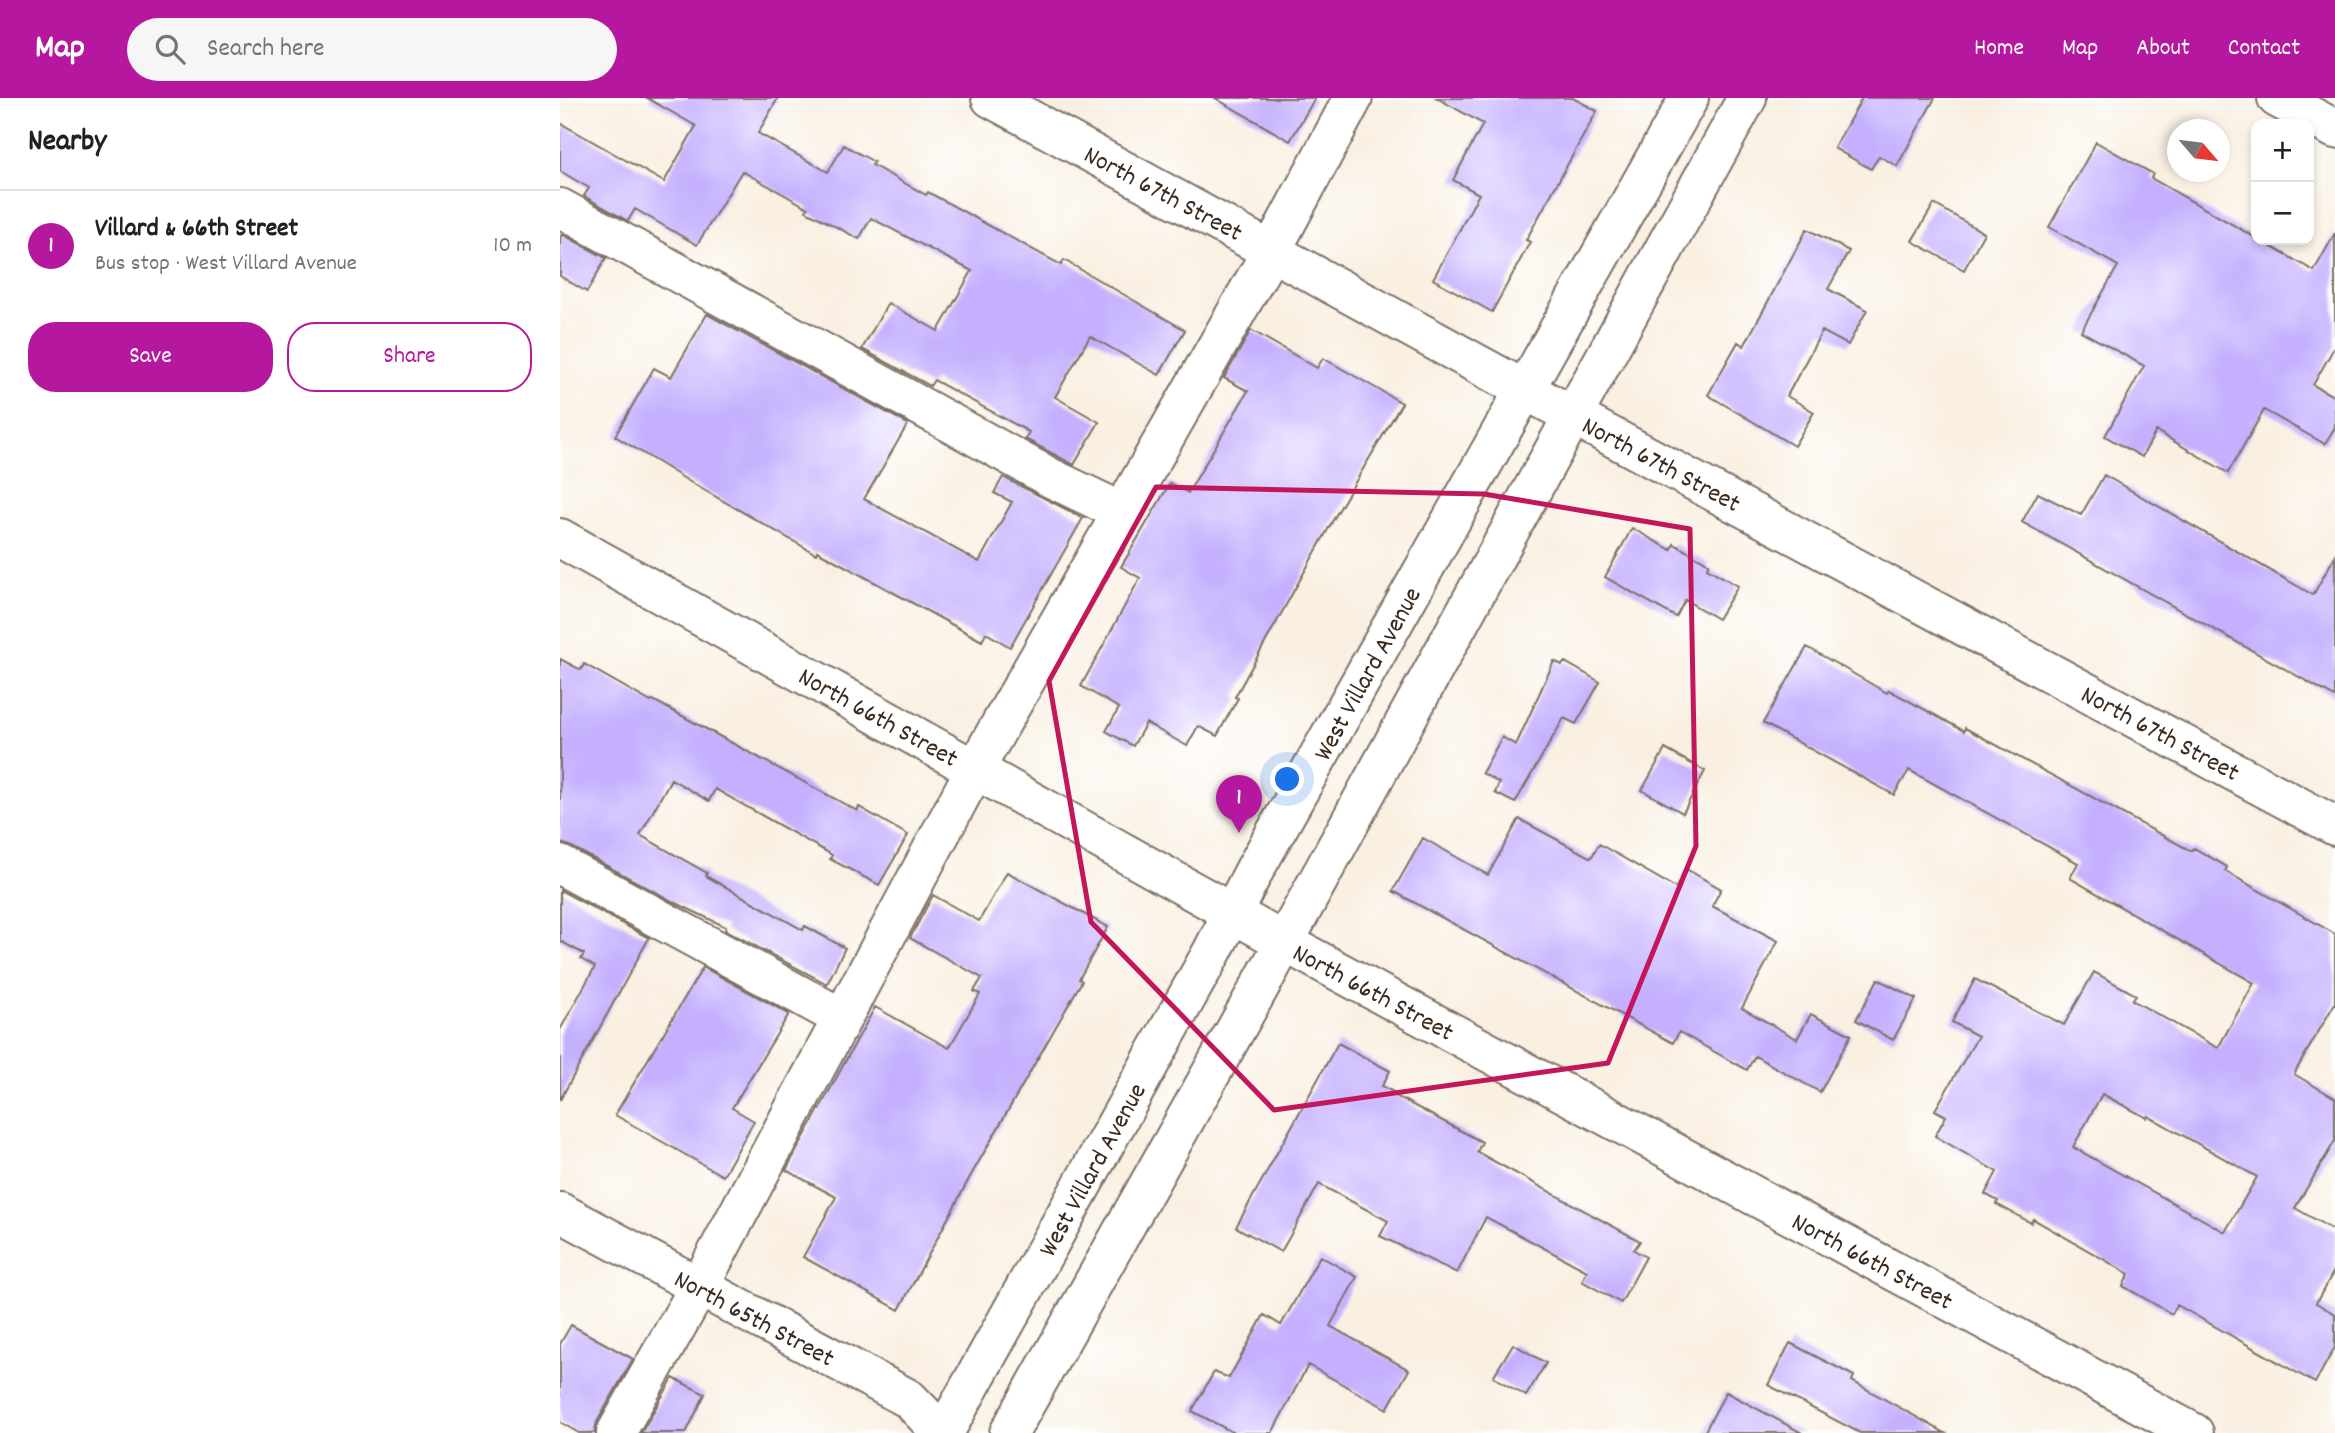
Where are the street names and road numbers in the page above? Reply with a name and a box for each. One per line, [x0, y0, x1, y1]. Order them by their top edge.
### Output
street label: North 67th Street [1076, 138, 1249, 253]
street label: North 67th Street [1574, 409, 1747, 524]
street label: West Villard Avenue [1306, 581, 1432, 768]
street label: North 66th Street [791, 660, 964, 778]
street label: North 67th Street [2073, 678, 2246, 793]
street label: North 66th Street [1285, 936, 1460, 1052]
street label: West Villard Avenue [1031, 1077, 1157, 1264]
street label: North 66th Street [1784, 1205, 1959, 1321]
street label: North 65th Street [667, 1262, 841, 1378]

